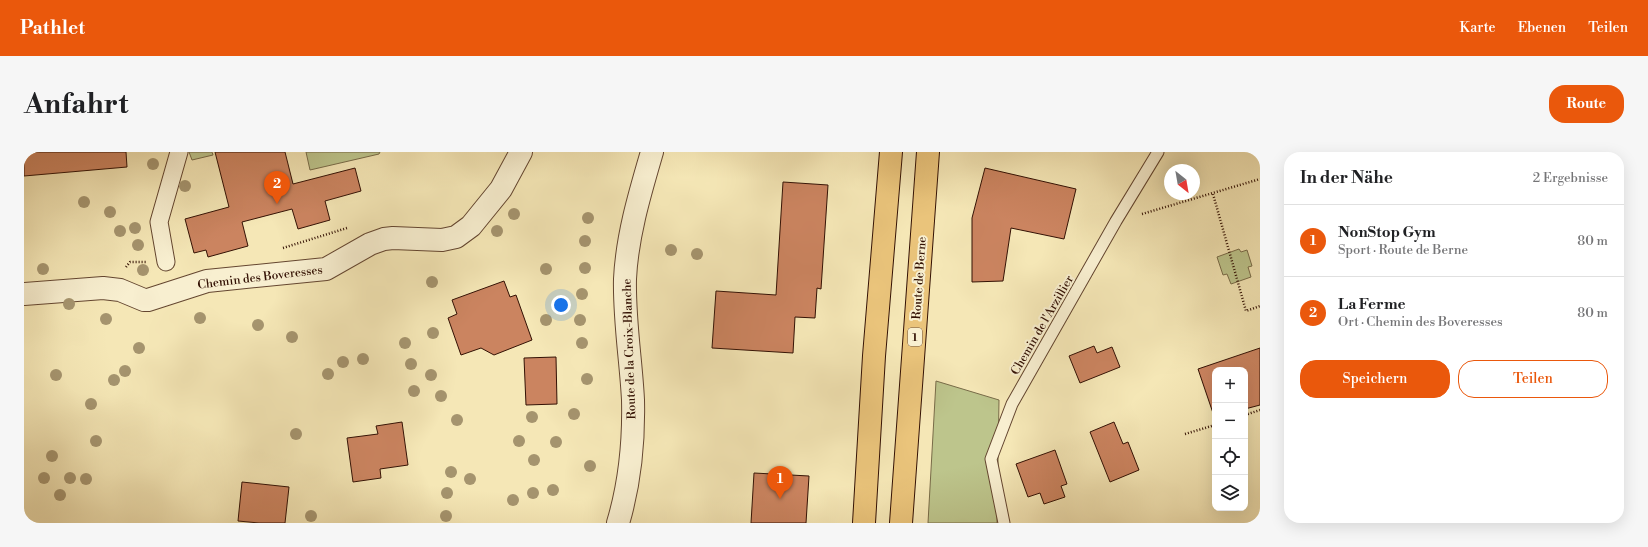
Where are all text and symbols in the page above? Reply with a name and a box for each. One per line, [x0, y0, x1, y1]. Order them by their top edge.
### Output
text: Pathlet [20, 16, 85, 40]
text: Karte [1459, 19, 1496, 37]
text: Ebenen [1518, 19, 1566, 37]
text: Teilen [1588, 19, 1628, 37]
button: Route [1549, 85, 1624, 123]
text: Anfahrt [24, 87, 128, 122]
north arrow [1164, 164, 1200, 200]
text: In der Nähe [1300, 167, 1393, 189]
text: 2 Ergebnisse [1533, 170, 1608, 186]
pin: 2 [264, 171, 290, 204]
text: NonStop Gym [1338, 223, 1436, 242]
text: 1 [1310, 233, 1316, 249]
text: 80 m [1577, 233, 1608, 249]
street label: Route de Berne [909, 236, 930, 320]
text: Sport · Route de Berne [1338, 242, 1468, 258]
street label: Chemin des Boveresses [197, 262, 323, 293]
street label: Chemin de l'Arzillier [1008, 273, 1077, 378]
street label: Route de la Croix-Blanche [620, 278, 639, 420]
your location [551, 295, 571, 315]
text: La Ferme [1338, 295, 1406, 314]
text: 2 [1309, 305, 1317, 321]
text: 80 m [1577, 305, 1608, 321]
text: Ort · Chemin des Boveresses [1338, 314, 1503, 330]
road number: 1 [908, 328, 922, 346]
button: Speichern [1300, 360, 1450, 398]
button: Teilen [1458, 360, 1608, 398]
map controls [1212, 367, 1248, 511]
button: + [1212, 367, 1248, 403]
button: − [1212, 403, 1248, 439]
button: locate [1212, 439, 1248, 475]
pin: 1 [767, 466, 793, 499]
button: layers [1212, 475, 1248, 511]

